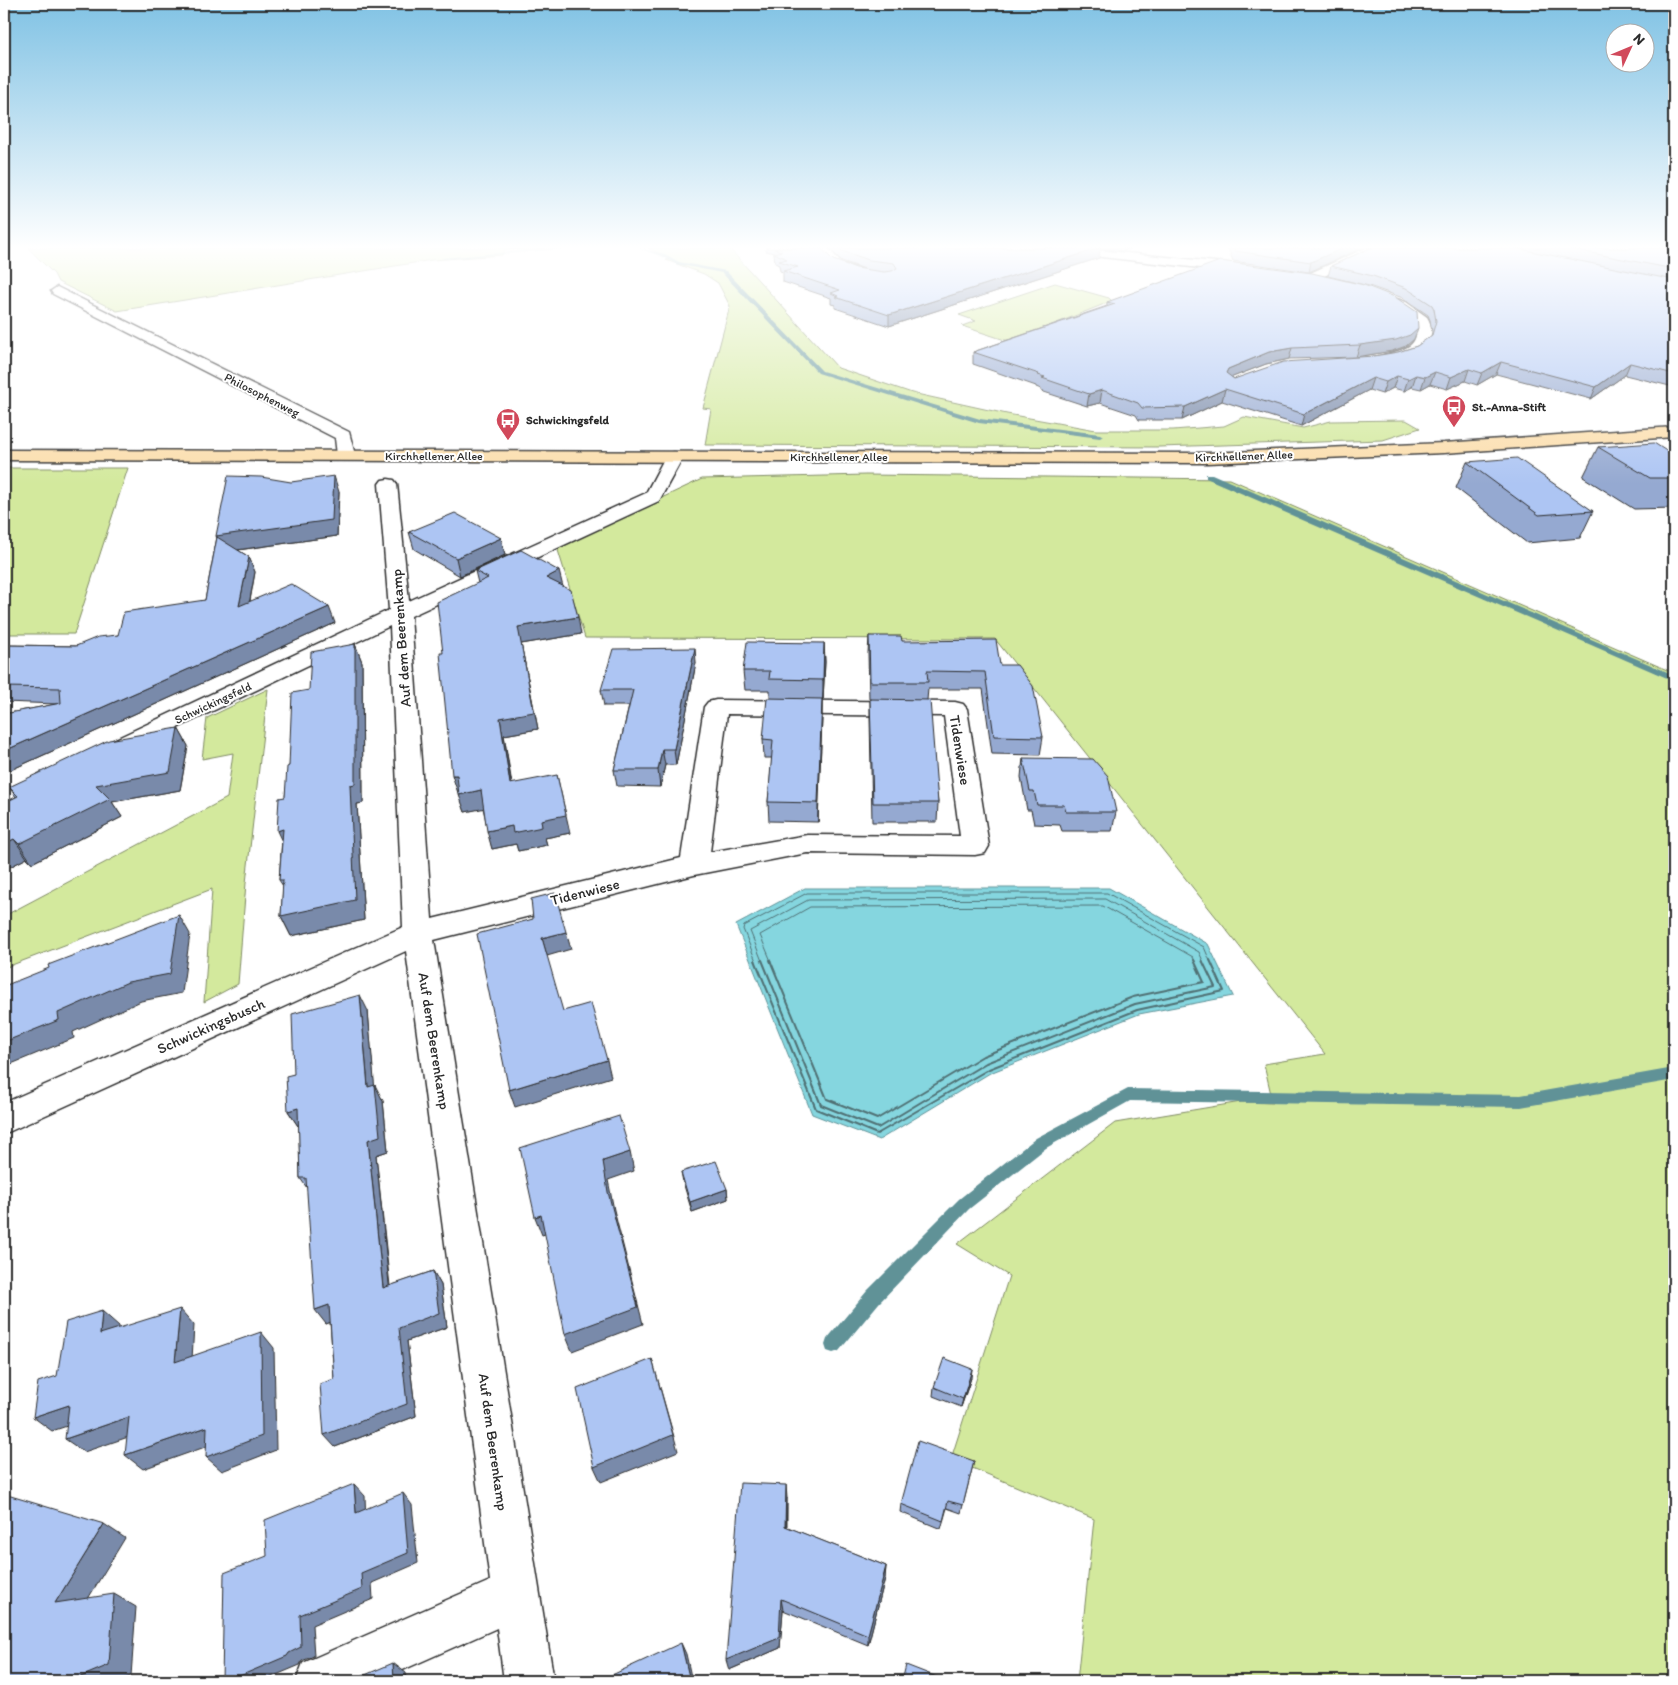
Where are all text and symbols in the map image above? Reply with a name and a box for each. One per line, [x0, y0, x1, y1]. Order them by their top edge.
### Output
north arrow [1606, 22, 1656, 72]
text: N [1630, 30, 1648, 49]
street label: Philosophenweg [222, 370, 303, 420]
bus stop icon: St.-Anna-Stift [1441, 394, 1467, 428]
place label: St.-Anna-Stift [1472, 400, 1546, 414]
bus stop icon: Schwickingsfeld [495, 407, 521, 441]
place label: Schwickingsfeld [526, 413, 610, 428]
street label: Kirchhellener Allee [1195, 447, 1293, 465]
street label: Kirchhellener Allee [385, 449, 483, 463]
street label: Kirchhellener Allee [790, 450, 888, 464]
street label: Auf dem Beerenkamp [387, 568, 415, 708]
street label: Schwickingsfeld [172, 679, 254, 727]
street label: Tidenwiese [946, 714, 974, 786]
street label: Tidenwiese [549, 875, 621, 909]
street label: Auf dem Beerenkamp [414, 971, 454, 1111]
street label: Schwickingsbusch [154, 994, 268, 1058]
street label: Auf dem Beerenkamp [474, 1372, 512, 1512]

